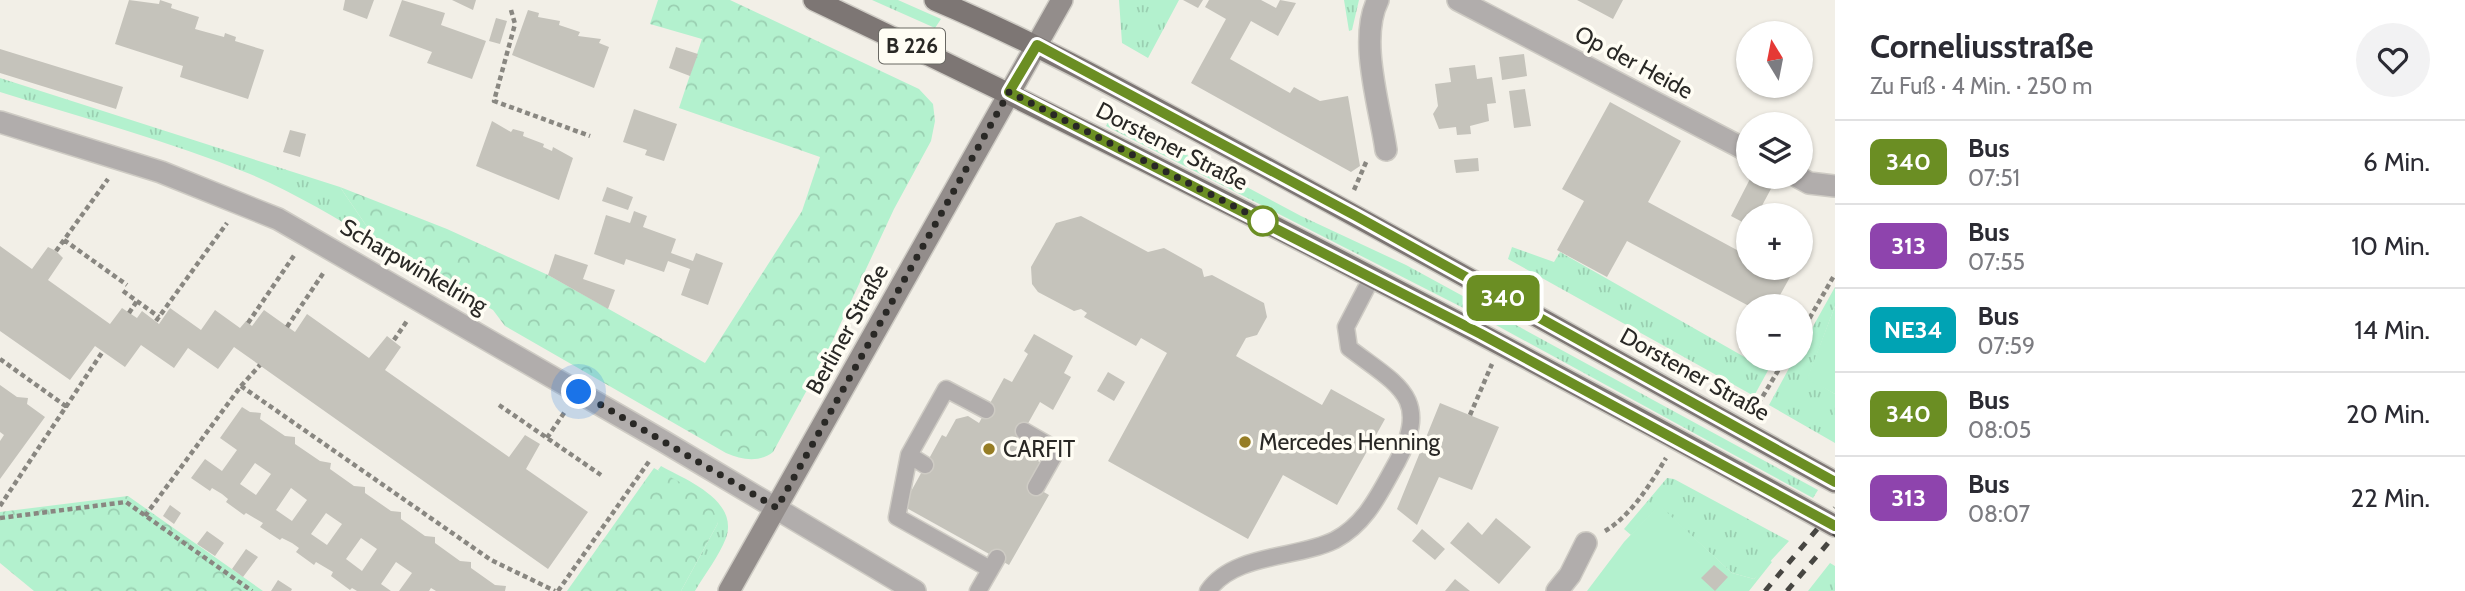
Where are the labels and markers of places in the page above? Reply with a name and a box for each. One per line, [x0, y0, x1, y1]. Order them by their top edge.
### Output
unlabelled marker [1248, 206, 1278, 236]
place label: Mercedes Henning [1259, 428, 1441, 456]
marker: Mercedes Henning [1237, 434, 1253, 450]
place label: CARFIT [1003, 435, 1075, 463]
marker: CARFIT [981, 441, 997, 457]

